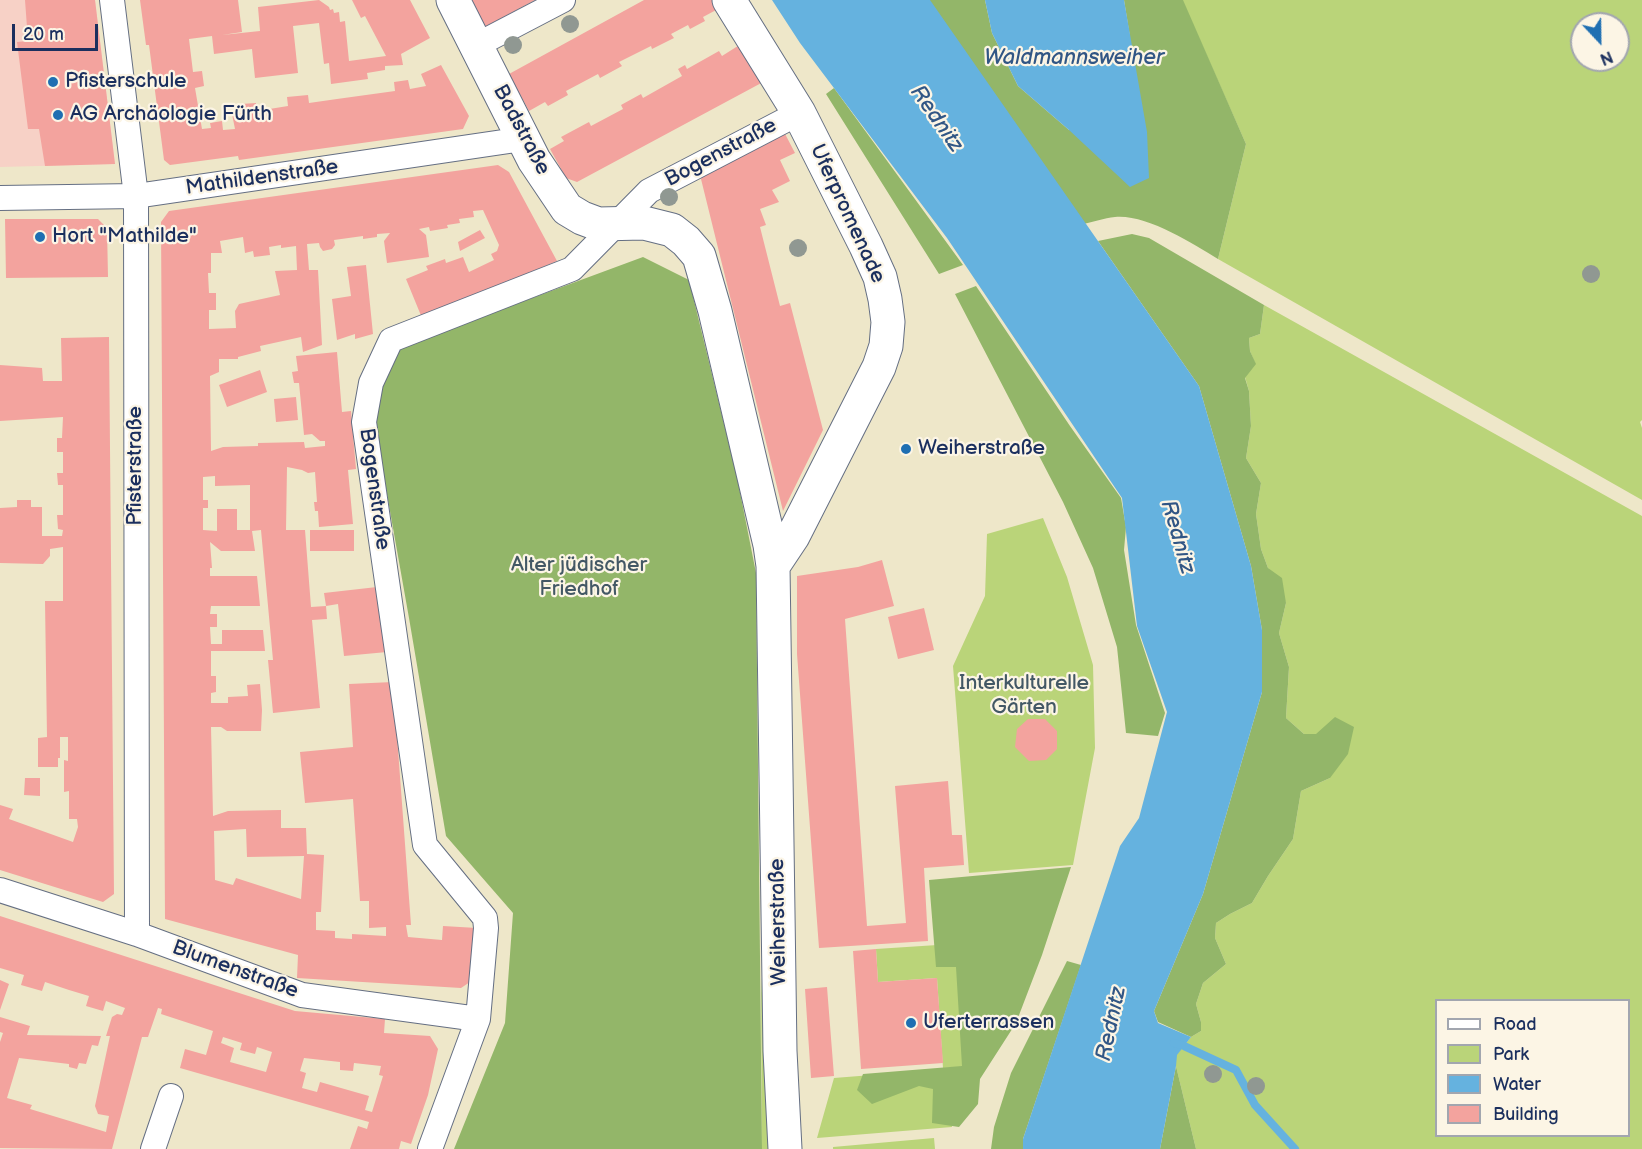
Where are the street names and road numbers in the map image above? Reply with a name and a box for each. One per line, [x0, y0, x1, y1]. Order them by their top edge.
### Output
street label: Badstraße [487, 81, 555, 179]
street label: Bogenstraße [661, 113, 781, 193]
street label: Uferpromenade [804, 141, 890, 287]
street label: Mathildenstraße [184, 155, 340, 201]
street label: Pfisterstraße [123, 406, 149, 526]
street label: Bogenstraße [353, 426, 395, 552]
street label: Weiherstraße [765, 858, 793, 986]
street label: Blumenstraße [168, 936, 302, 1004]

